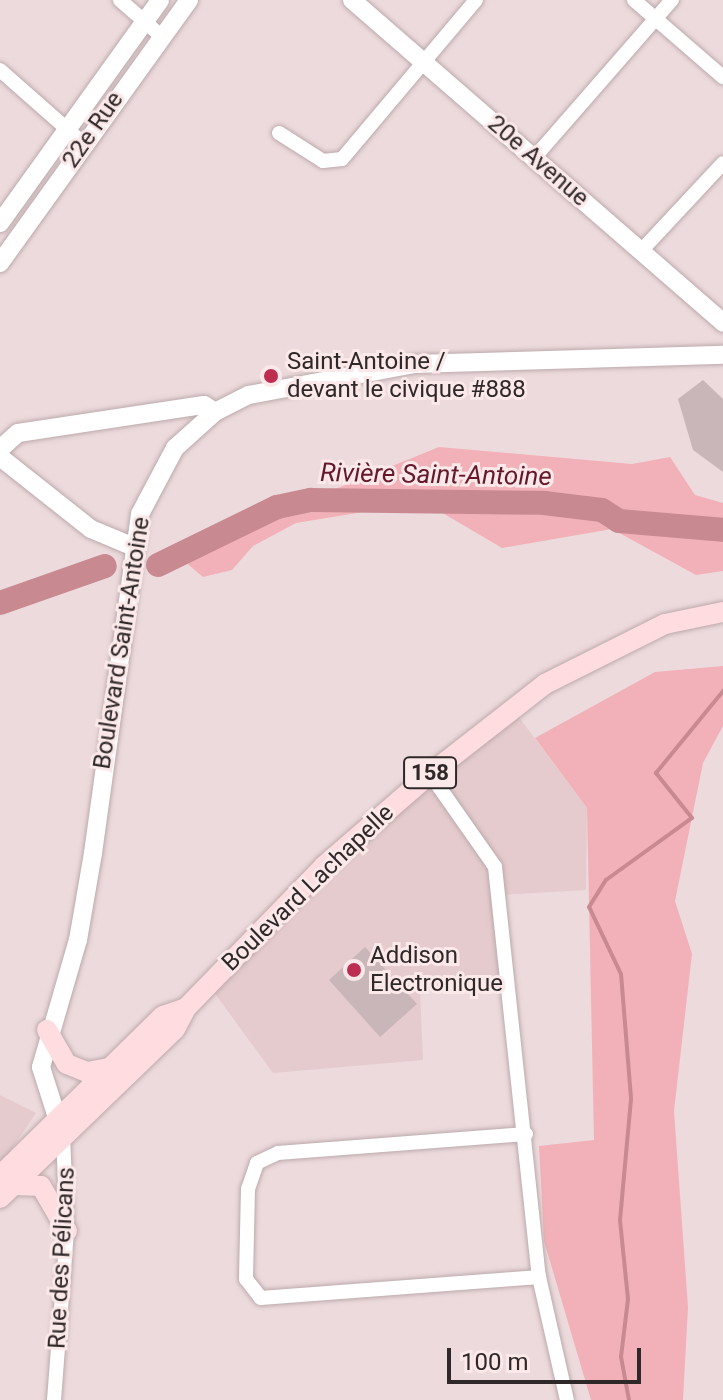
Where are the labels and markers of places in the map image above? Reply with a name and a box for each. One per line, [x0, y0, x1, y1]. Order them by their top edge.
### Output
place label: Saint-Antoine / devant le civique #888 [287, 348, 526, 404]
marker: Saint-Antoine / devant le civique #888 [262, 367, 280, 385]
place label: Addison Electronique [370, 942, 503, 998]
marker: Addison Electronique [345, 961, 363, 979]

